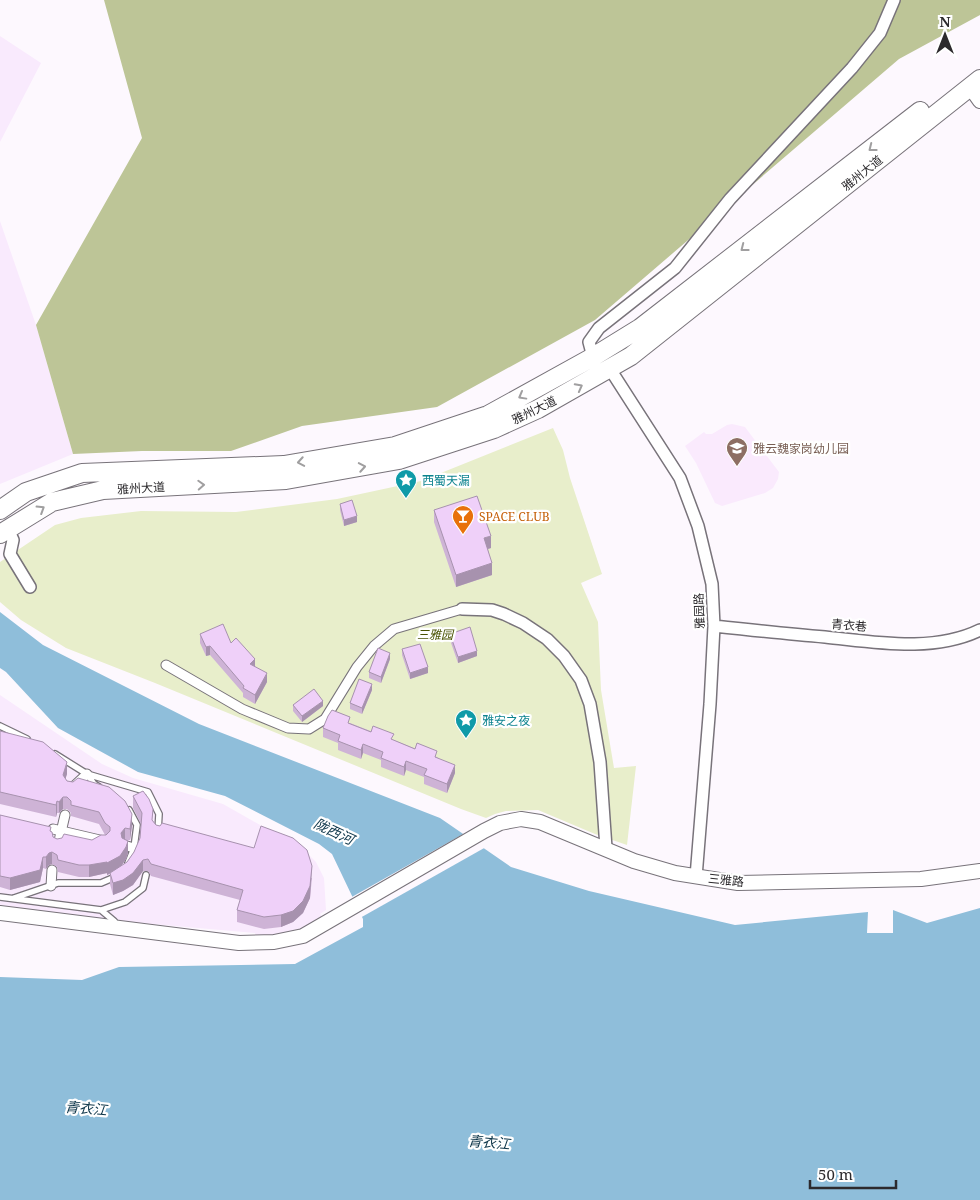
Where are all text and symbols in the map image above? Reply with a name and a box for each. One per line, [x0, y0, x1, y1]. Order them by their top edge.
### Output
north arrow [920, 10, 970, 60]
text: N [939, 12, 951, 31]
one-way arrow [869, 143, 878, 151]
street label: 雅州大道 [838, 151, 886, 195]
one-way arrow [741, 242, 750, 250]
one-way arrow [574, 383, 583, 393]
one-way arrow [519, 390, 528, 400]
street label: 雅州大道 [509, 392, 559, 428]
school or university icon: 雅云魏家岗幼儿园 [725, 436, 749, 467]
place label: 雅云魏家岗幼儿园 [753, 440, 849, 457]
one-way arrow [297, 457, 305, 467]
one-way arrow [357, 462, 366, 472]
place icon: 西蜀天漏 [394, 468, 418, 499]
place label: 西蜀天漏 [422, 472, 470, 489]
street label: 雅州大道 [117, 478, 165, 498]
one-way arrow [197, 479, 205, 490]
bar icon: SPACE CLUB [451, 504, 475, 535]
one-way arrow [36, 505, 45, 515]
place label: SPACE CLUB [479, 508, 550, 525]
street label: 雅园路 [690, 593, 708, 629]
street label: 青衣巷 [830, 615, 868, 635]
park label: 三雅园 [417, 626, 455, 643]
place icon: 雅安之夜 [454, 708, 478, 739]
place label: 雅安之夜 [482, 712, 530, 729]
water label: 陇西河 [311, 814, 360, 850]
street label: 三雅路 [707, 870, 745, 890]
water label: 青衣江 [64, 1097, 110, 1119]
water label: 青衣江 [467, 1131, 513, 1153]
scale bar [810, 1158, 896, 1190]
text: 50 m [818, 1164, 853, 1184]

